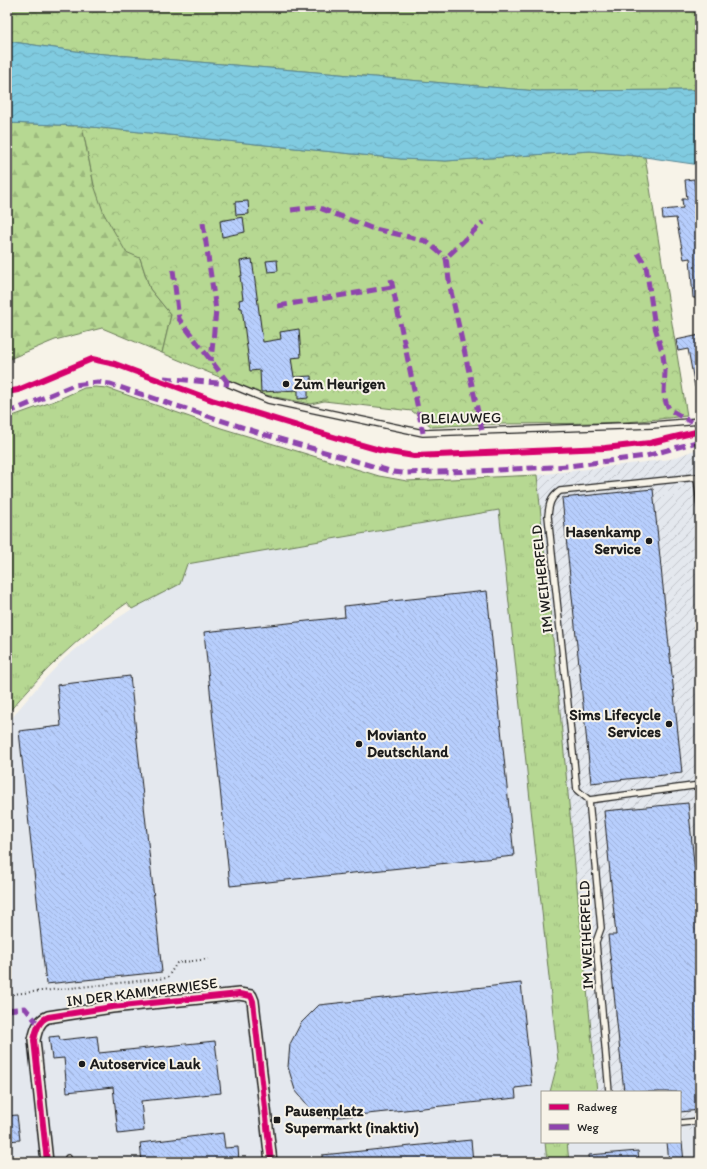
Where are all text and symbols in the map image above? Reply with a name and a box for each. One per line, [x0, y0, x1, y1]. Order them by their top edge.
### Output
place label: Zum Heurigen [294, 375, 386, 394]
marker: Zum Heurigen [281, 379, 291, 389]
street label: BLEIAUWEG [421, 408, 501, 428]
place label: Hasenkamp Service [565, 523, 642, 558]
street label: IM WEIHERFELD [527, 524, 557, 634]
marker: Hasenkamp Service [644, 536, 654, 546]
place label: Sims Lifecycle Services [569, 706, 661, 741]
marker: Sims Lifecycle Services [664, 719, 674, 729]
place label: Movianto Deutschland [367, 726, 449, 761]
marker: Movianto Deutschland [354, 739, 364, 749]
street label: IM WEIHERFELD [575, 880, 597, 990]
street label: IN DER KAMMERWIESE [66, 974, 218, 1010]
place label: Autoservice Lauk [89, 1055, 201, 1073]
marker: Autoservice Lauk [77, 1059, 87, 1069]
legend [541, 1091, 681, 1143]
text: Radweg [577, 1100, 618, 1114]
place label: Pausenplatz Supermarkt (inaktiv) [285, 1102, 419, 1138]
marker: Pausenplatz Supermarkt (inaktiv) [272, 1115, 282, 1125]
text: Weg [577, 1120, 600, 1134]

